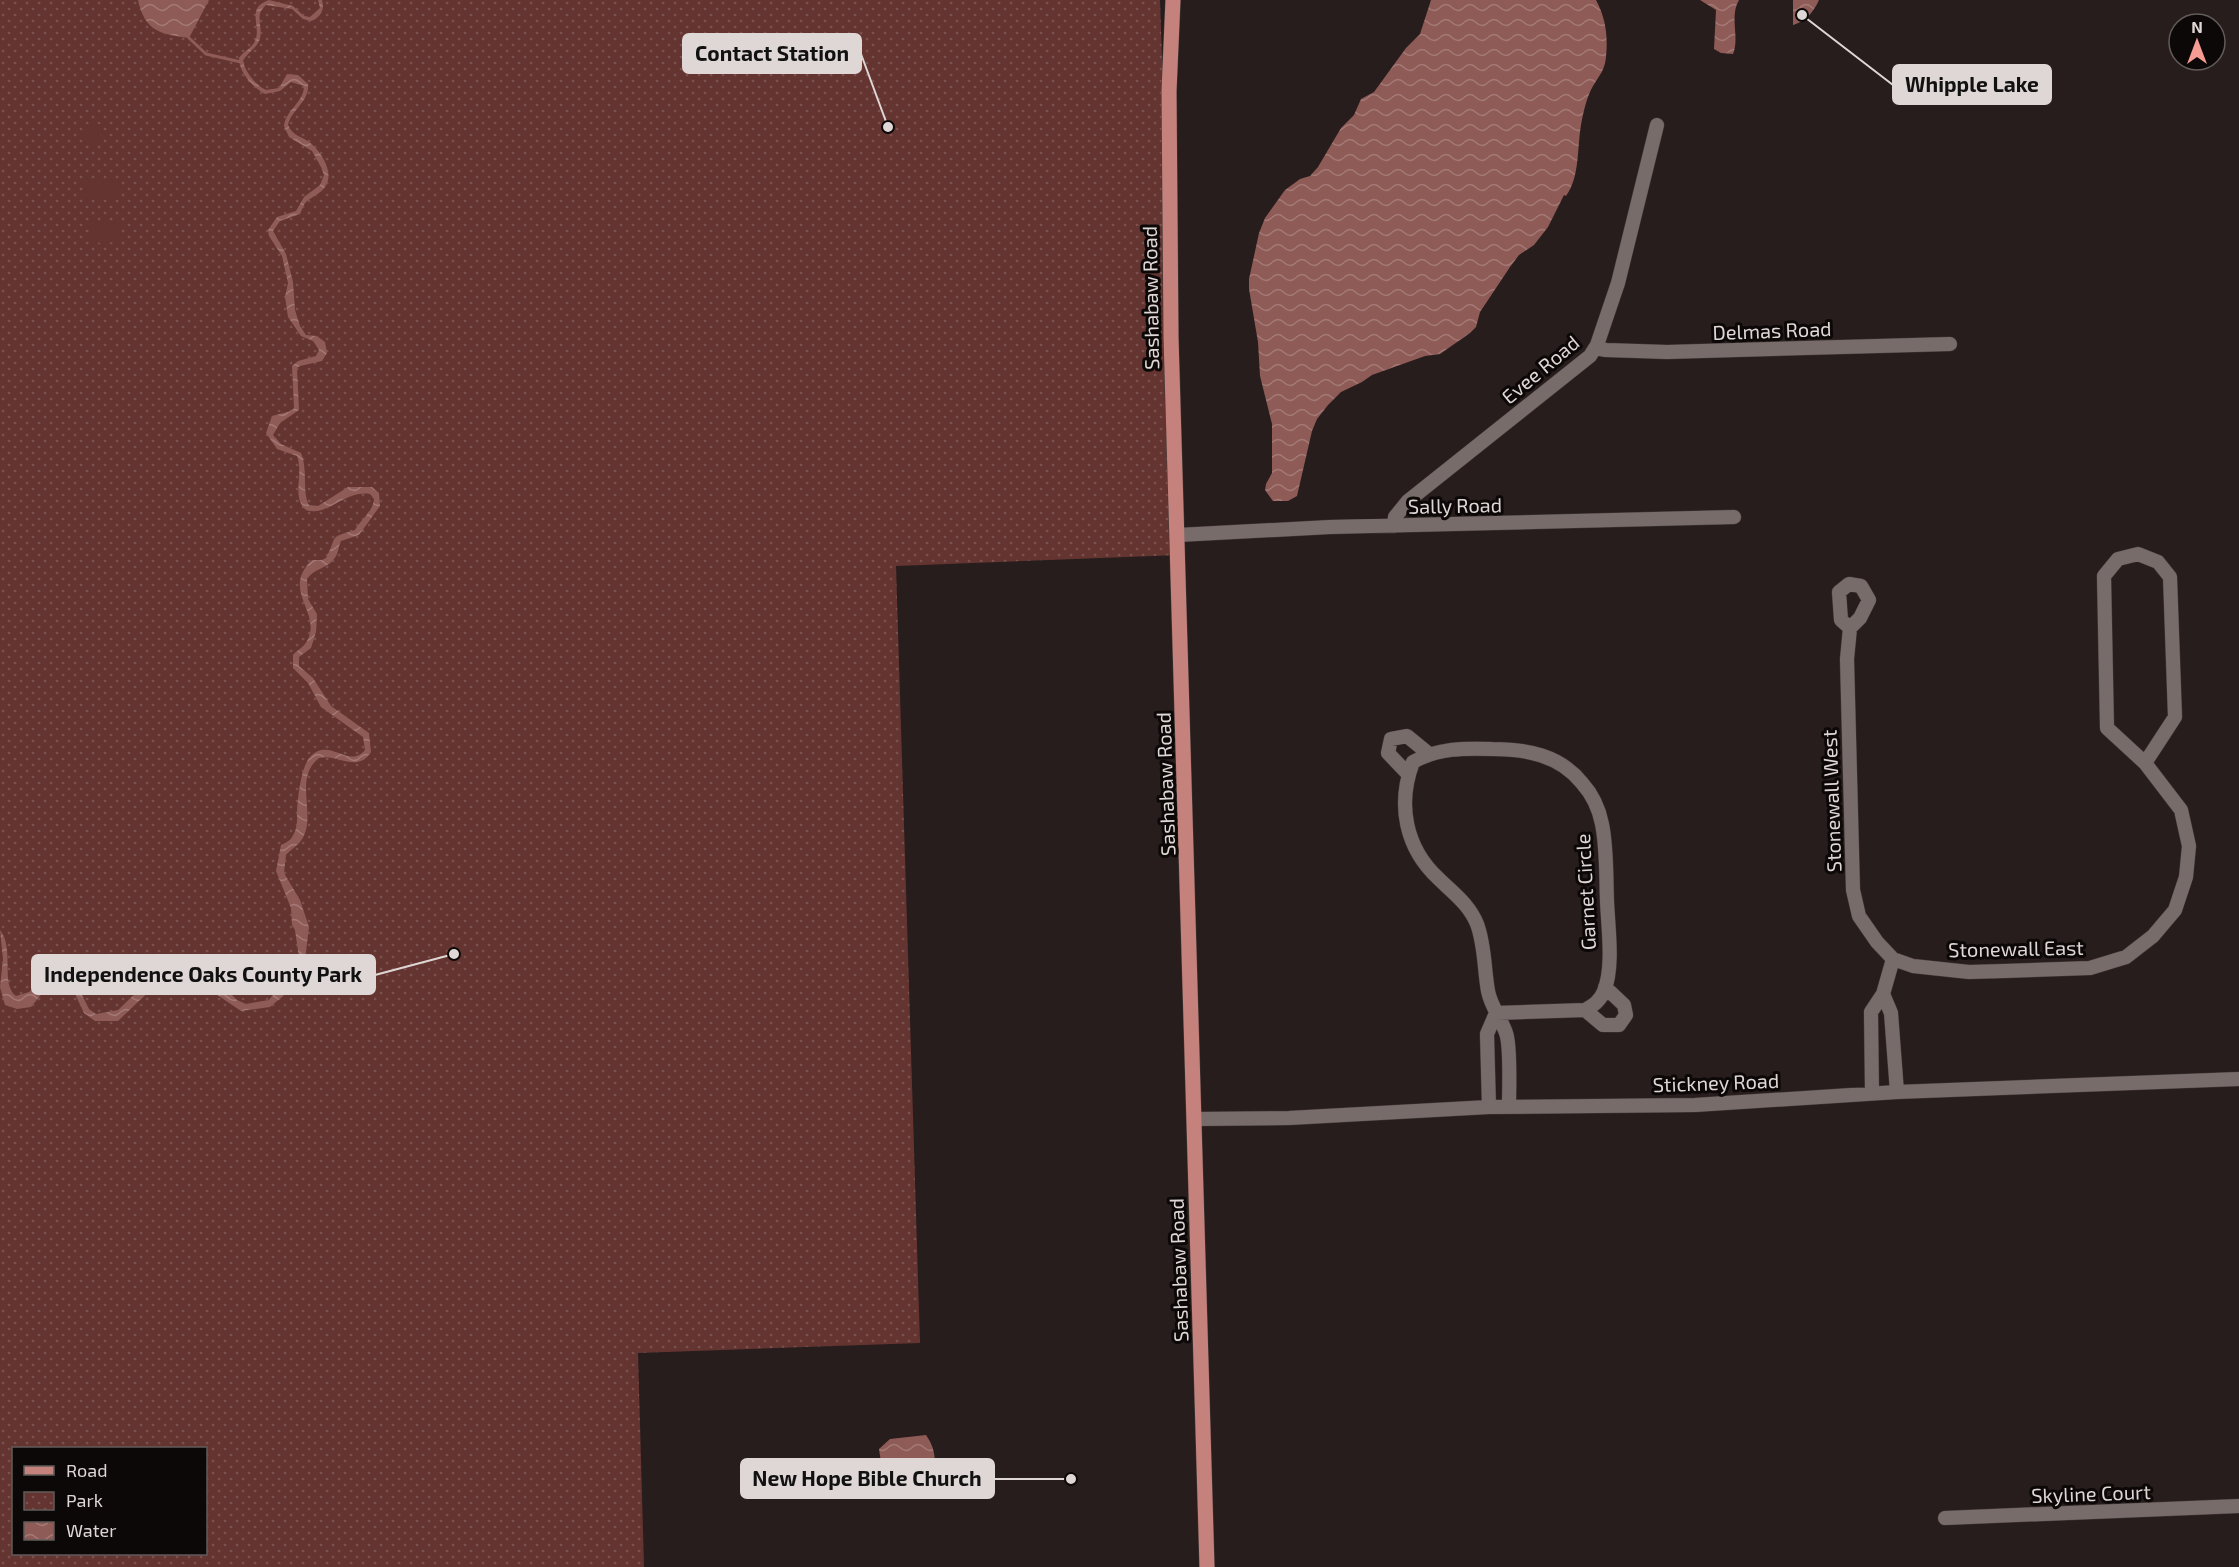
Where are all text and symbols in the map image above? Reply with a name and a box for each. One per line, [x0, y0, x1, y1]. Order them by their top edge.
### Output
north arrow [2167, 12, 2227, 72]
text: N [2191, 17, 2203, 36]
callout: Contact Station [683, 34, 861, 73]
text: Contact Station [695, 40, 849, 65]
callout: Whipple Lake [1893, 65, 2051, 104]
text: Whipple Lake [1905, 71, 2039, 96]
street label: Sashabaw Road [1137, 226, 1163, 370]
street label: Delmas Road [1712, 316, 1832, 344]
street label: Evee Road [1496, 330, 1584, 408]
street label: Sally Road [1408, 492, 1502, 518]
street label: Sashabaw Road [1150, 712, 1180, 856]
street label: Stonewall West [1817, 729, 1845, 873]
street label: Garnet Circle [1570, 833, 1600, 951]
street label: Stonewall East [1948, 935, 2084, 961]
callout: Independence Oaks County Park [32, 955, 375, 994]
text: Independence Oaks County Park [44, 961, 362, 987]
street label: Stickney Road [1652, 1068, 1780, 1096]
street label: Sashabaw Road [1163, 1198, 1193, 1342]
legend [12, 1447, 207, 1555]
text: Road [66, 1459, 107, 1481]
callout: New Hope Bible Church [741, 1459, 994, 1498]
text: New Hope Bible Church [752, 1465, 982, 1490]
street label: Skyline Court [2031, 1479, 2152, 1507]
text: Park [66, 1489, 103, 1511]
text: Water [66, 1519, 116, 1541]

